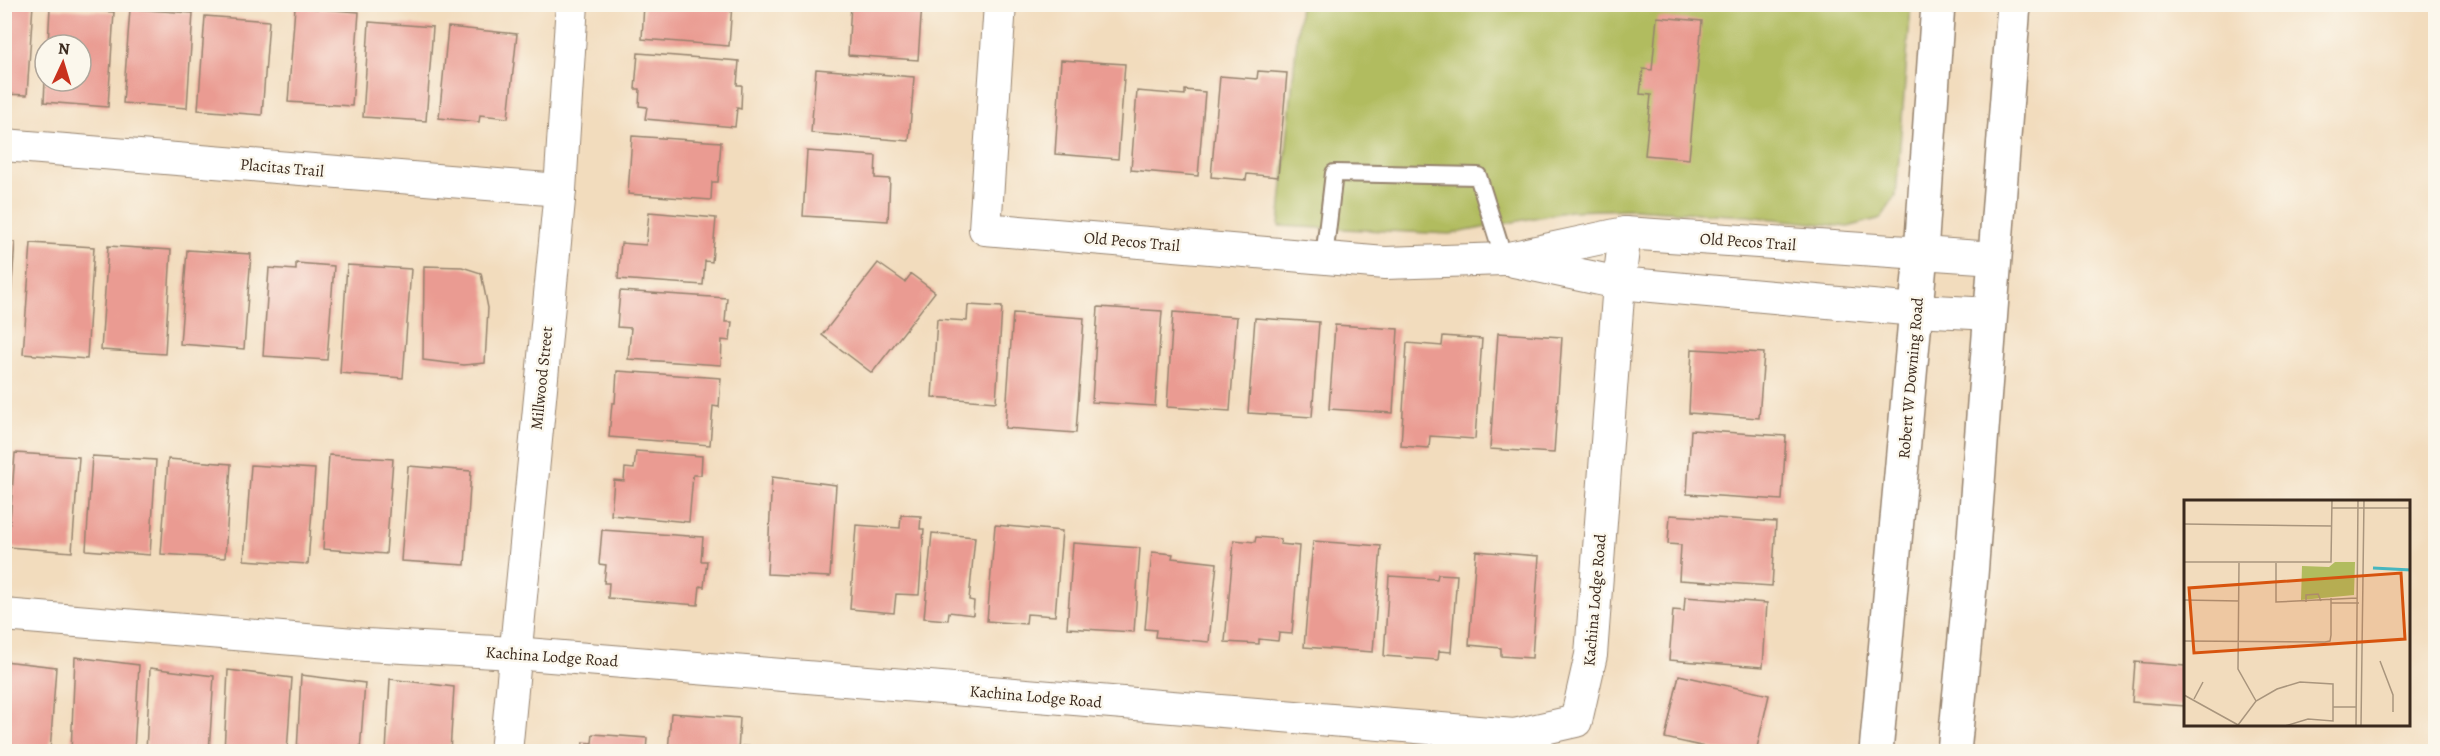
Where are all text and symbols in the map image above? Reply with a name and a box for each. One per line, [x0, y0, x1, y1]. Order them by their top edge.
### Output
north arrow [33, 33, 93, 93]
text: N [57, 38, 71, 60]
street label: Placitas Trail [239, 153, 325, 183]
street label: Old Pecos Trail [1083, 227, 1181, 257]
street label: Old Pecos Trail [1699, 228, 1797, 256]
street label: Robert W Downing Road [1893, 296, 1929, 460]
street label: Millwood Street [526, 325, 558, 431]
inset map [2184, 500, 2410, 726]
street label: Kachina Lodge Road [1578, 533, 1612, 667]
street label: Kachina Lodge Road [485, 641, 619, 673]
street label: Kachina Lodge Road [969, 680, 1103, 714]

